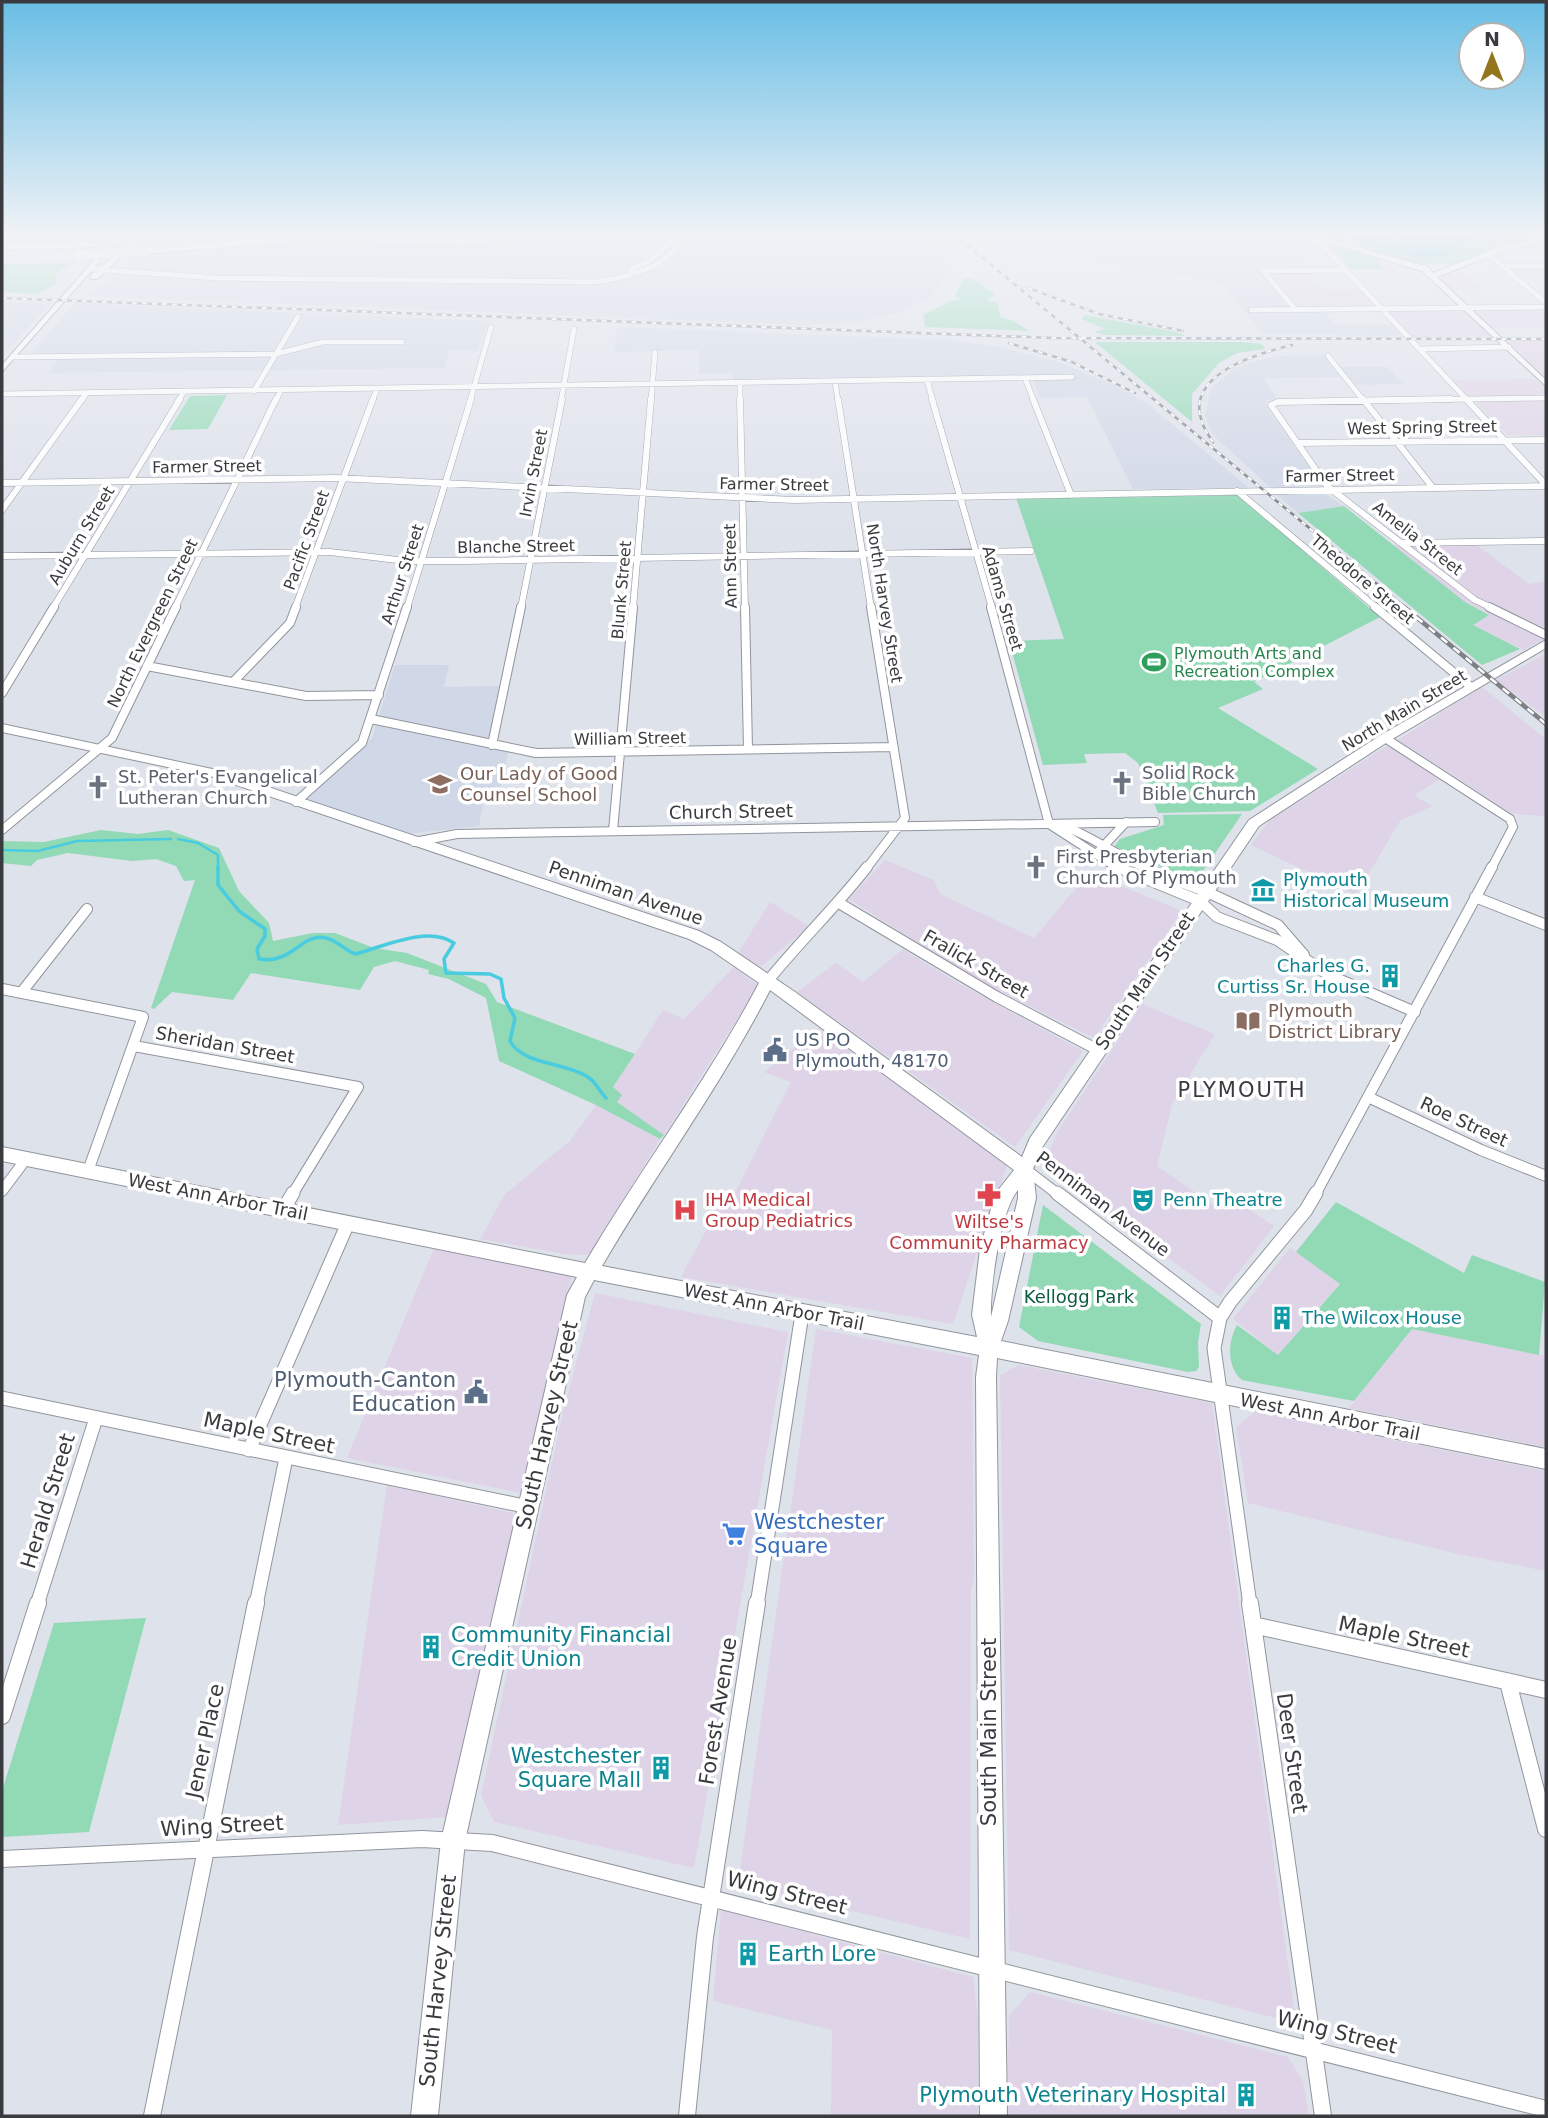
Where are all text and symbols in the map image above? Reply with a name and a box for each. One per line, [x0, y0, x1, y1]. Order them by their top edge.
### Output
north arrow [1457, 21, 1527, 91]
text: N [1484, 28, 1500, 50]
street label: West Spring Street [1347, 417, 1497, 438]
street label: Irvin Street [516, 428, 551, 519]
street label: Farmer Street [152, 456, 262, 477]
street label: Farmer Street [1285, 465, 1395, 486]
street label: Farmer Street [719, 474, 829, 495]
street label: Auburn Street [45, 483, 118, 588]
street label: Pacific Street [280, 488, 333, 593]
street label: Amelia Street [1369, 497, 1466, 579]
street label: Arthur Street [377, 522, 428, 627]
street label: North Harvey Street [863, 522, 906, 684]
street label: Ann Street [720, 523, 741, 609]
street label: Theodore Street [1306, 530, 1418, 628]
street label: North Evergreen Street [103, 536, 202, 711]
street label: Blanche Street [457, 536, 575, 557]
street label: Blunk Street [608, 540, 635, 640]
street label: Adams Street [978, 543, 1027, 653]
place label: Plymouth Arts and Recreation Complex [1174, 644, 1335, 681]
sports icon: Plymouth Arts and Recreation Complex [1140, 648, 1168, 676]
street label: North Main Street [1339, 666, 1470, 755]
street label: William Street [574, 728, 686, 749]
place label: Solid Rock Bible Church [1142, 762, 1256, 804]
place label: Our Lady of Good Counsel School [460, 763, 618, 805]
place label: St. Peter's Evangelical Lutheran Church [118, 766, 318, 808]
church icon: Solid Rock Bible Church [1108, 769, 1136, 797]
school or university icon: Our Lady of Good Counsel School [426, 770, 454, 798]
church icon: St. Peter's Evangelical Lutheran Church [84, 773, 112, 801]
street label: Church Street [669, 800, 793, 823]
place label: First Presbyterian Church Of Plymouth [1056, 846, 1237, 888]
church icon: First Presbyterian Church Of Plymouth [1022, 853, 1050, 881]
street label: Penniman Avenue [546, 856, 706, 929]
place label: Plymouth Historical Museum [1283, 869, 1449, 911]
museum icon: Plymouth Historical Museum [1249, 876, 1277, 904]
street label: South Main Street [1091, 908, 1198, 1054]
street label: Fralick Street [920, 925, 1033, 1002]
place label: Charles G. Curtiss Sr. House [1217, 955, 1370, 997]
building icon: Charles G. Curtiss Sr. House [1376, 962, 1404, 990]
place label: Plymouth District Library [1268, 1000, 1402, 1042]
library icon: Plymouth District Library [1234, 1007, 1262, 1035]
street label: Sheridan Street [154, 1022, 296, 1067]
place label: US PO Plymouth, 48170 [795, 1029, 949, 1071]
public building icon: US PO Plymouth, 48170 [761, 1036, 789, 1064]
district label: PLYMOUTH [1177, 1078, 1307, 1102]
street label: Roe Street [1417, 1092, 1511, 1151]
street label: Penniman Avenue [1032, 1147, 1174, 1261]
street label: West Ann Arbor Trail [126, 1169, 310, 1224]
pharmacy icon: Wiltse's Community Pharmacy [975, 1181, 1003, 1209]
theatre icon: Penn Theatre [1129, 1186, 1157, 1214]
place label: IHA Medical Group Pediatrics [705, 1189, 853, 1231]
place label: Penn Theatre [1163, 1189, 1282, 1210]
hospital icon: IHA Medical Group Pediatrics [671, 1196, 699, 1224]
place label: Wiltse's Community Pharmacy [889, 1211, 1089, 1253]
street label: West Ann Arbor Trail [682, 1279, 866, 1334]
park label: Kellogg Park [1024, 1286, 1135, 1307]
building icon: The Wilcox House [1268, 1304, 1296, 1332]
place label: The Wilcox House [1301, 1307, 1462, 1328]
street label: South Harvey Street [511, 1318, 583, 1532]
place label: Plymouth-Canton Education [274, 1368, 456, 1416]
public building icon: Plymouth-Canton Education [462, 1378, 490, 1406]
street label: West Ann Arbor Trail [1238, 1389, 1422, 1444]
street label: Maple Street [201, 1407, 337, 1459]
street label: Herald Street [16, 1431, 80, 1571]
place label: Westchester Square [754, 1510, 884, 1558]
supermarket icon: Westchester Square [720, 1520, 748, 1548]
street label: Maple Street [1336, 1611, 1472, 1663]
place label: Community Financial Credit Union [451, 1623, 671, 1671]
building icon: Community Financial Credit Union [417, 1633, 445, 1661]
street label: Forest Avenue [694, 1635, 742, 1787]
street label: South Main Street [977, 1638, 1001, 1826]
street label: Jener Place [181, 1682, 229, 1802]
street label: Deer Street [1272, 1691, 1312, 1815]
place label: Westchester Square Mall [511, 1744, 641, 1792]
building icon: Westchester Square Mall [647, 1754, 675, 1782]
street label: Wing Street [160, 1811, 284, 1841]
street label: Wing Street [724, 1866, 850, 1920]
street label: South Harvey Street [415, 1874, 461, 2088]
building icon: Earth Lore [734, 1940, 762, 1968]
place label: Earth Lore [768, 1942, 876, 1966]
street label: Wing Street [1274, 2005, 1400, 2059]
building icon: Plymouth Veterinary Hospital [1232, 2081, 1260, 2109]
place label: Plymouth Veterinary Hospital [919, 2083, 1226, 2107]

